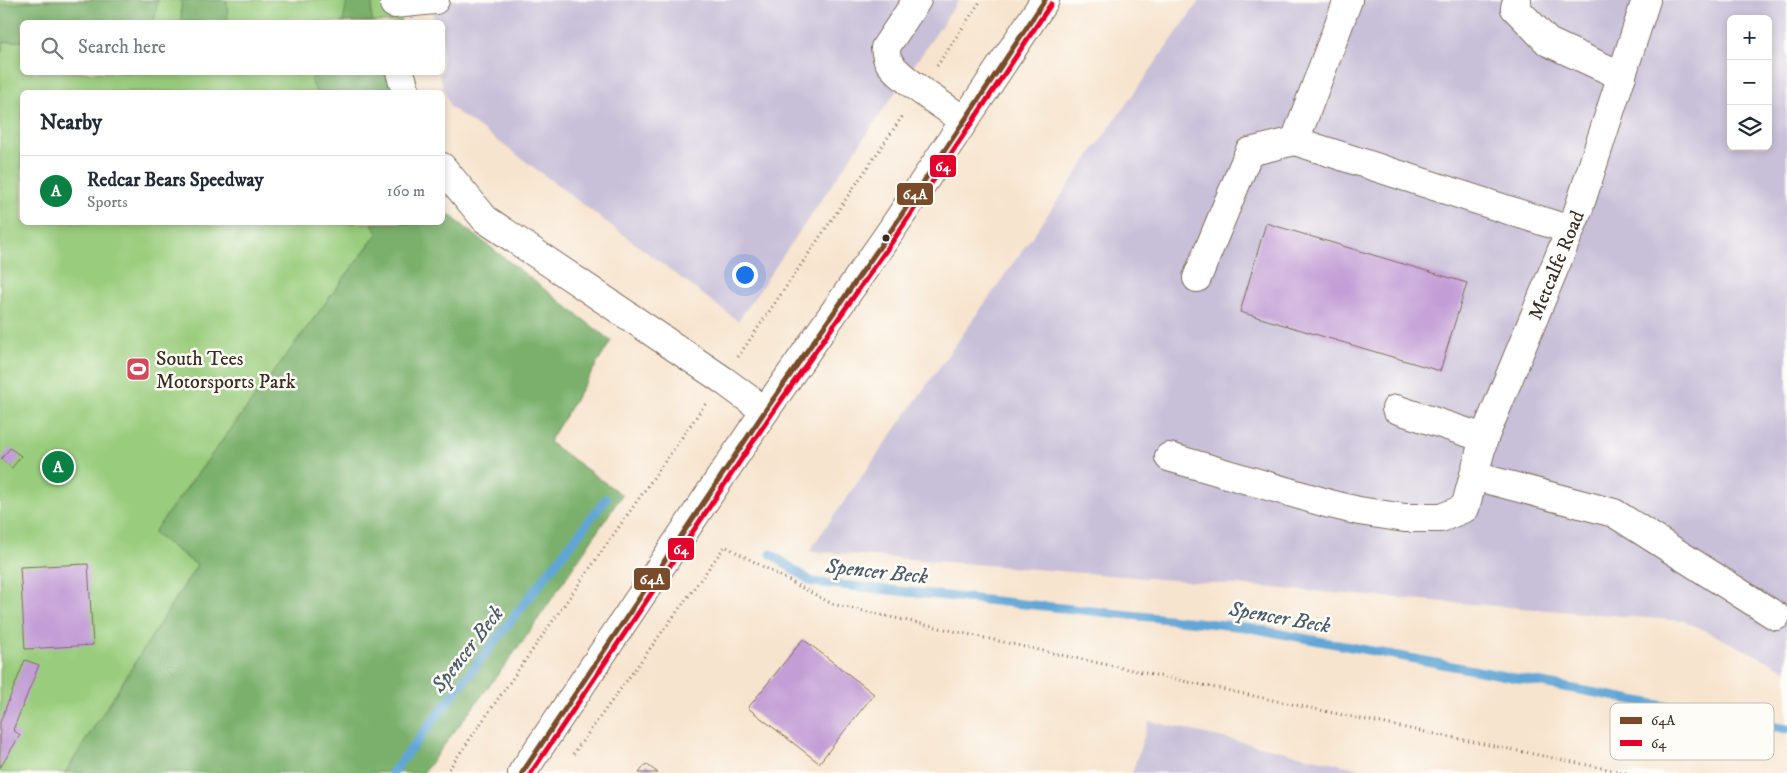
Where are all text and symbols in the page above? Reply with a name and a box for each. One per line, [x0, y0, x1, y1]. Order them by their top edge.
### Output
map controls [1727, 15, 1772, 150]
button: + [1727, 15, 1772, 60]
search box [20, 20, 445, 75]
icon: search [38, 34, 66, 62]
text: Search here [78, 36, 166, 59]
button: − [1727, 60, 1772, 105]
button: layers [1727, 105, 1772, 150]
text: Nearby [40, 110, 102, 136]
line badge: 64 [929, 154, 957, 178]
text: 64 [935, 158, 952, 176]
text: Redcar Bears Speedway [87, 169, 264, 192]
text: A [51, 181, 61, 201]
text: 160 m [387, 181, 425, 201]
line badge: 64A [896, 182, 934, 206]
text: 64A [903, 186, 928, 204]
text: Sports [87, 192, 128, 212]
street label: Metcalfe Road [1523, 207, 1591, 324]
unlabelled marker [881, 233, 891, 243]
your location [732, 262, 758, 288]
place label: South Tees Motorsports Park [156, 347, 296, 395]
sports icon: South Tees Motorsports Park [125, 356, 151, 382]
pin: A [42, 448, 74, 486]
line badge: 64 [667, 537, 695, 561]
text: 64 [673, 541, 690, 559]
water label: Spencer Beck [824, 554, 929, 590]
line badge: 64A [633, 567, 671, 591]
text: 64A [640, 571, 665, 589]
water label: Spencer Beck [1226, 596, 1333, 640]
water label: Spencer Beck [425, 601, 510, 699]
legend [1610, 703, 1774, 760]
text: 64A [1651, 712, 1676, 730]
text: 64 [1651, 735, 1667, 753]

